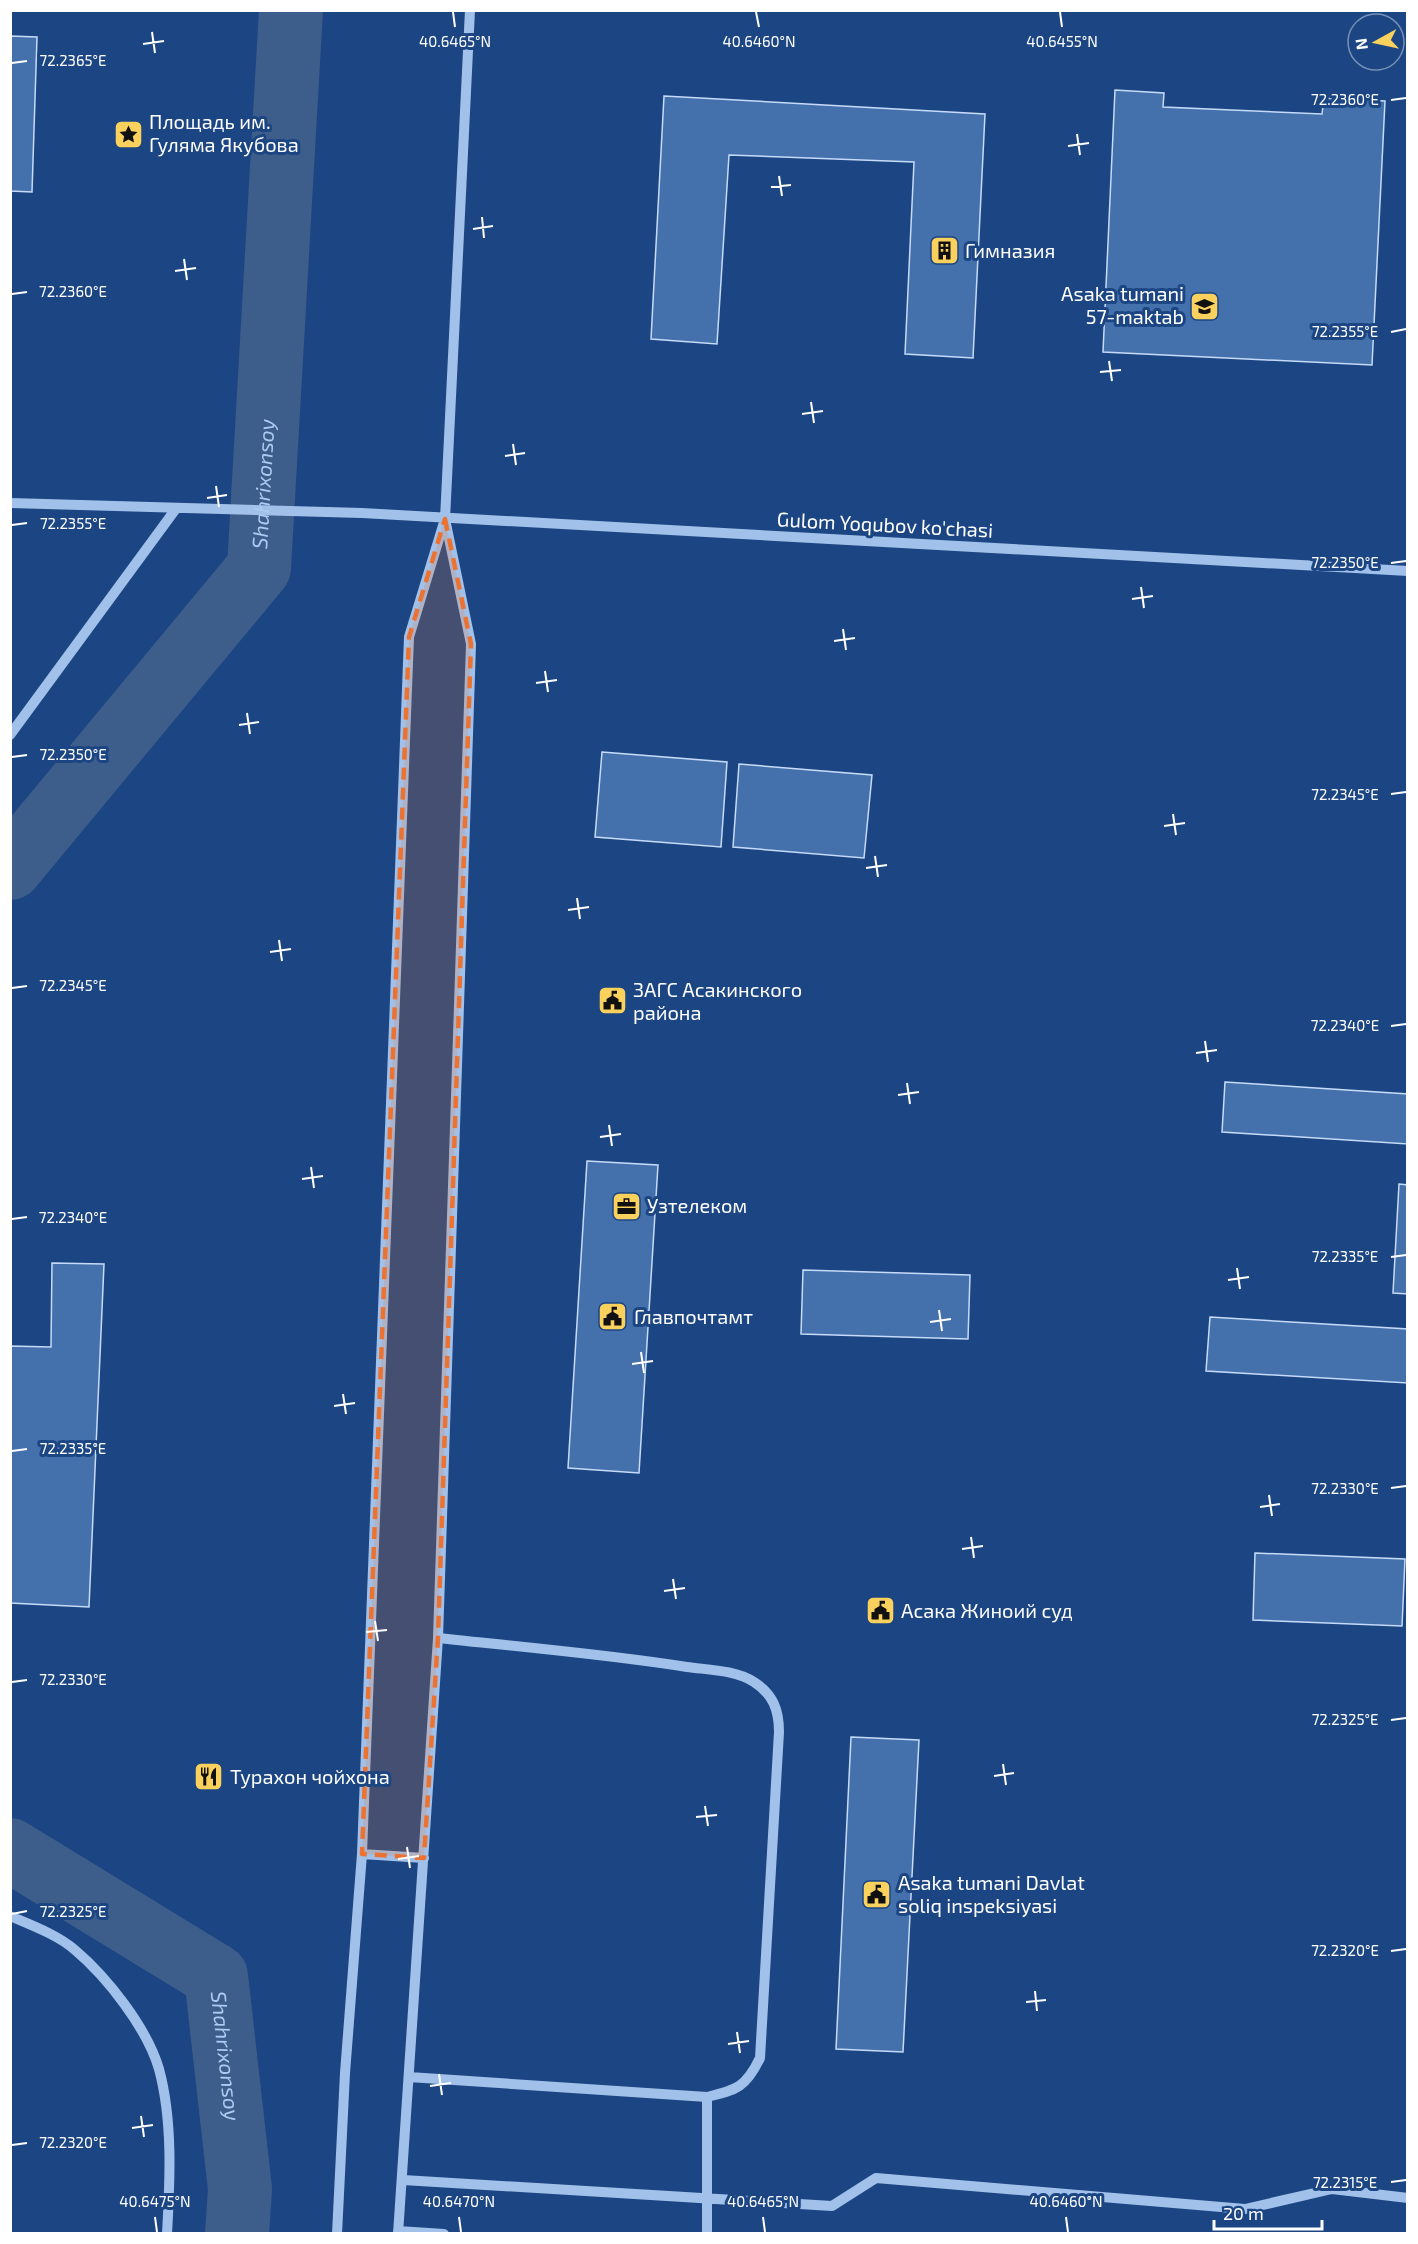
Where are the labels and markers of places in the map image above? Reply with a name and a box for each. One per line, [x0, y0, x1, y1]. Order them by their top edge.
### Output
place label: Площадь им. Гуляма Якубова [149, 109, 299, 157]
place icon: Площадь им. Гуляма Якубова [112, 118, 144, 150]
building icon: Гимназия [928, 235, 960, 267]
place label: Гимназия [965, 238, 1055, 262]
place label: Asaka tumani 57-maktab [1061, 281, 1184, 328]
school or university icon: Asaka tumani 57-maktab [1189, 290, 1221, 322]
place label: ЗАГС Асакинского района [633, 977, 802, 1024]
public building icon: ЗАГС Асакинского района [596, 985, 628, 1017]
office icon: Узтелеком [610, 1190, 642, 1222]
place label: Узтелеком [647, 1193, 747, 1217]
public building icon: Главпочтамт [597, 1301, 629, 1333]
place label: Главпочтамт [634, 1304, 753, 1328]
public building icon: Асака Жиноий суд [864, 1595, 896, 1627]
place label: Асака Жиноий суд [901, 1598, 1073, 1623]
restaurant icon: Турахон чойхона [193, 1761, 225, 1793]
place label: Турахон чойхона [230, 1764, 390, 1789]
place label: Asaka tumani Davlat soliq inspeksiyasi [898, 1870, 1085, 1917]
public building icon: Asaka tumani Davlat soliq inspeksiyasi [861, 1879, 893, 1911]

